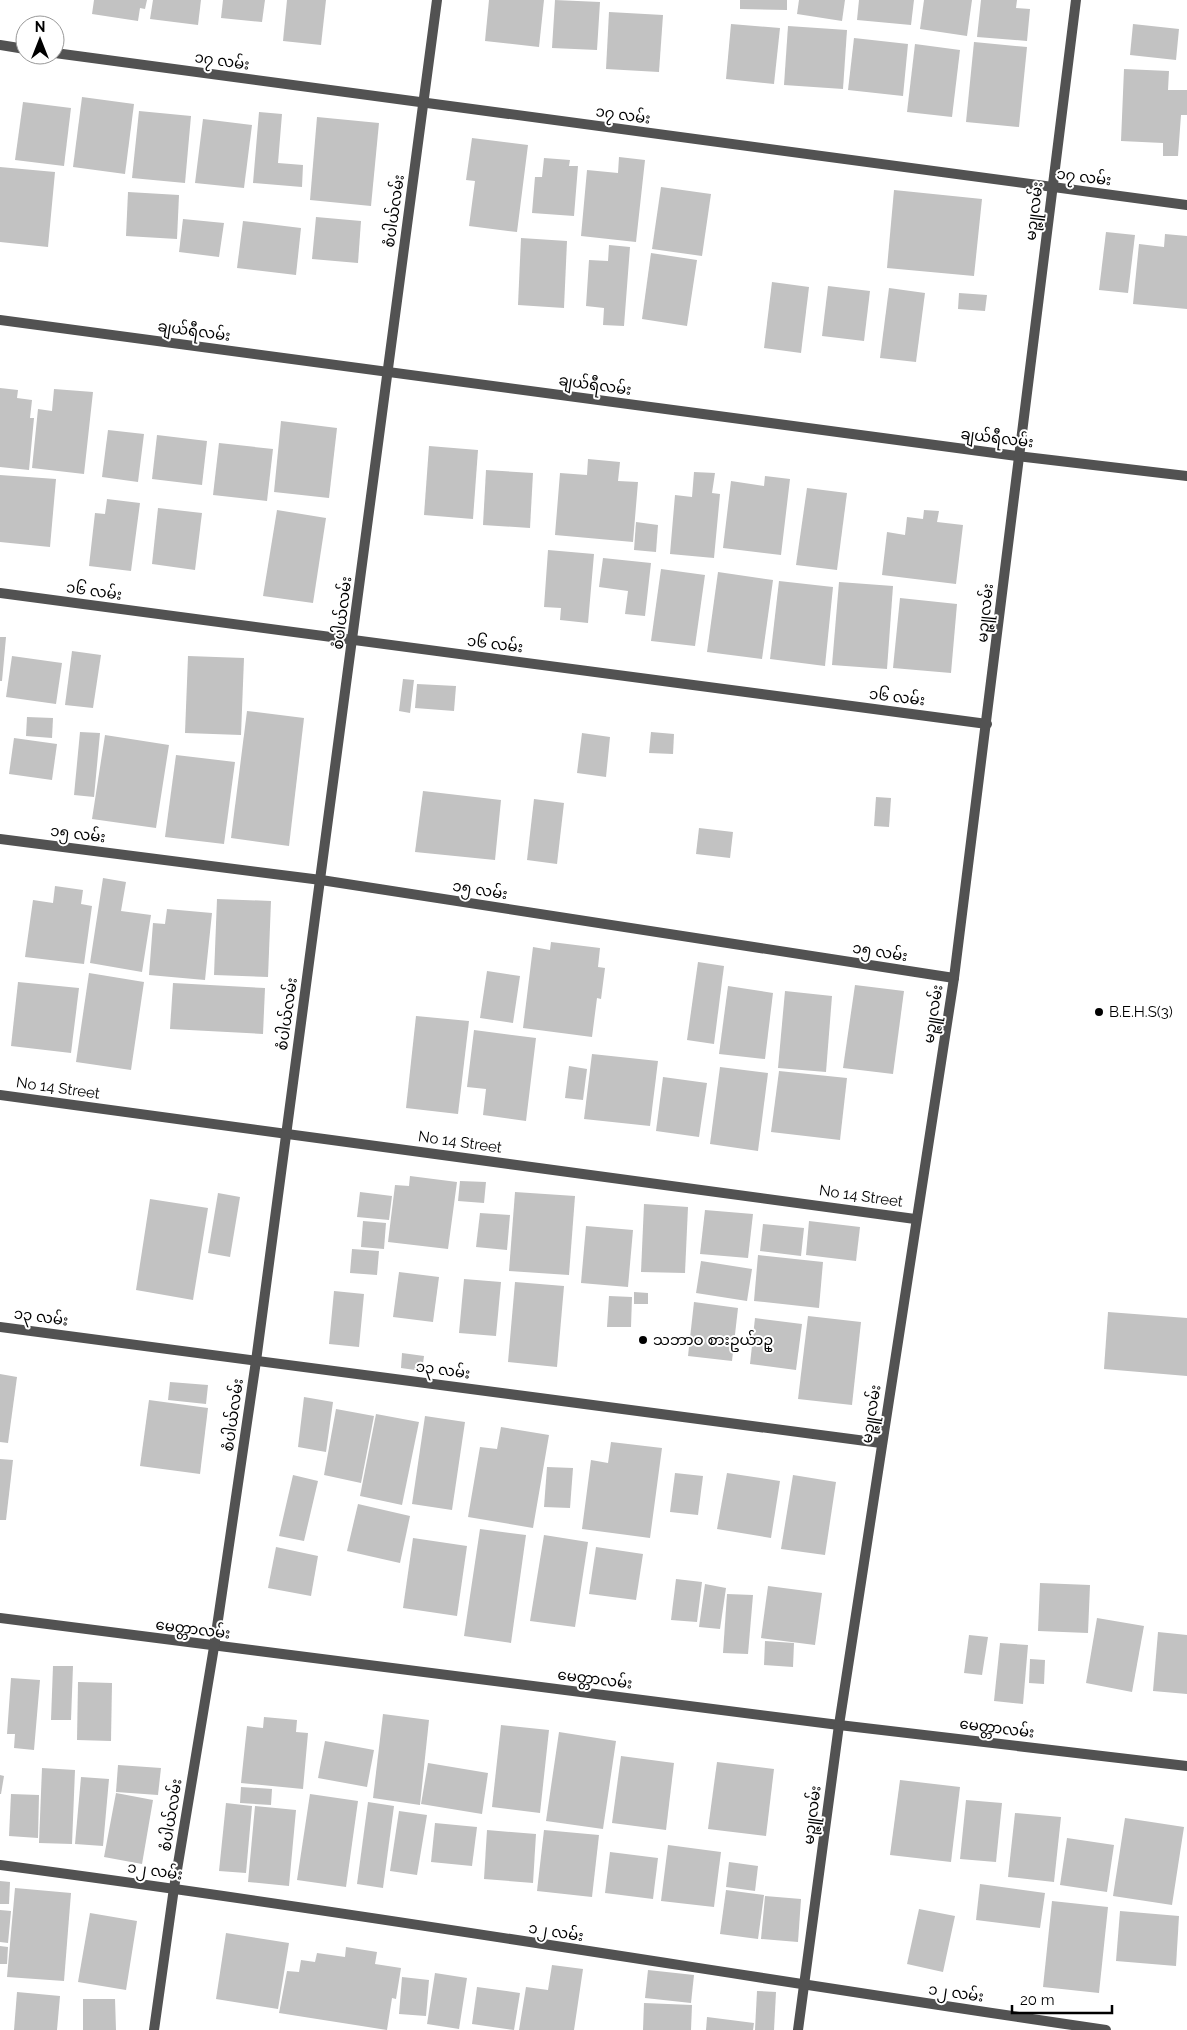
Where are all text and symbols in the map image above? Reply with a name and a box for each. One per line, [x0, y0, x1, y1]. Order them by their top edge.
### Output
north arrow [15, 15, 65, 65]
text: N [35, 19, 45, 35]
street label: ၁၇ လမ်း [193, 47, 251, 77]
street label: ၁၇ လမ်း [594, 101, 652, 131]
street label: ၁၇ လမ်း [1055, 164, 1113, 192]
street label: စံပါယ်လမ်း [379, 173, 408, 249]
street label: မဉ္ဇူလမ်း [1020, 180, 1050, 242]
street label: ချယ်ရီလမ်း [156, 316, 232, 348]
street label: ချယ်ရီလမ်း [557, 370, 633, 402]
street label: ချယ်ရီလမ်း [959, 424, 1035, 454]
street label: စံပါယ်လမ်း [328, 575, 355, 651]
street label: ၁၆ လမ်း [65, 577, 123, 604]
street label: မဉ္ဇူလမ်း [972, 583, 1000, 644]
street label: ၁၆ လမ်း [466, 631, 524, 656]
street label: ၁၆ လမ်း [868, 684, 926, 709]
street label: ၁၅ လမ်း [49, 821, 107, 849]
street label: ၁၅ လမ်း [451, 876, 509, 906]
street label: ၁၅ လမ်း [851, 938, 909, 968]
street label: စံပါယ်လမ်း [272, 976, 301, 1052]
street label: မဉ္ဇူလမ်း [918, 983, 949, 1045]
place label: B.E.H.S(3) [1109, 1003, 1173, 1021]
marker: B.E.H.S(3) [1093, 1006, 1105, 1018]
street label: No 14 Street [15, 1073, 101, 1103]
street label: No 14 Street [417, 1127, 503, 1157]
street label: No 14 Street [818, 1181, 904, 1211]
street label: ၁၃ လမ်း [12, 1303, 69, 1333]
place label: သဘာဝ စားဥယ်ာဥ္ [653, 1330, 773, 1352]
marker: သဘာဝ စားဥယ်ာဥ္ [637, 1334, 649, 1346]
street label: ၁၃ လမ်း [414, 1356, 471, 1386]
street label: စံပါယ်လမ်း [218, 1377, 247, 1453]
street label: မဉ္ဇူလမ်း [856, 1383, 887, 1445]
street label: မေတ္တာလမ်း [154, 1614, 232, 1646]
street label: မေတ္တာလမ်း [556, 1664, 634, 1696]
street label: မေတ္တာလမ်း [958, 1713, 1036, 1745]
street label: စံပါယ်လမ်း [155, 1777, 186, 1853]
street label: မဉ္ဇူလမ်း [798, 1784, 828, 1846]
street label: ၁၂ လမ်း [126, 1857, 184, 1887]
street label: ၁၂ လမ်း [527, 1918, 585, 1948]
street label: ၁၂ လမ်း [927, 1979, 985, 2009]
scale bar [1012, 1982, 1112, 2014]
text: 20 m [1020, 1991, 1055, 2009]

